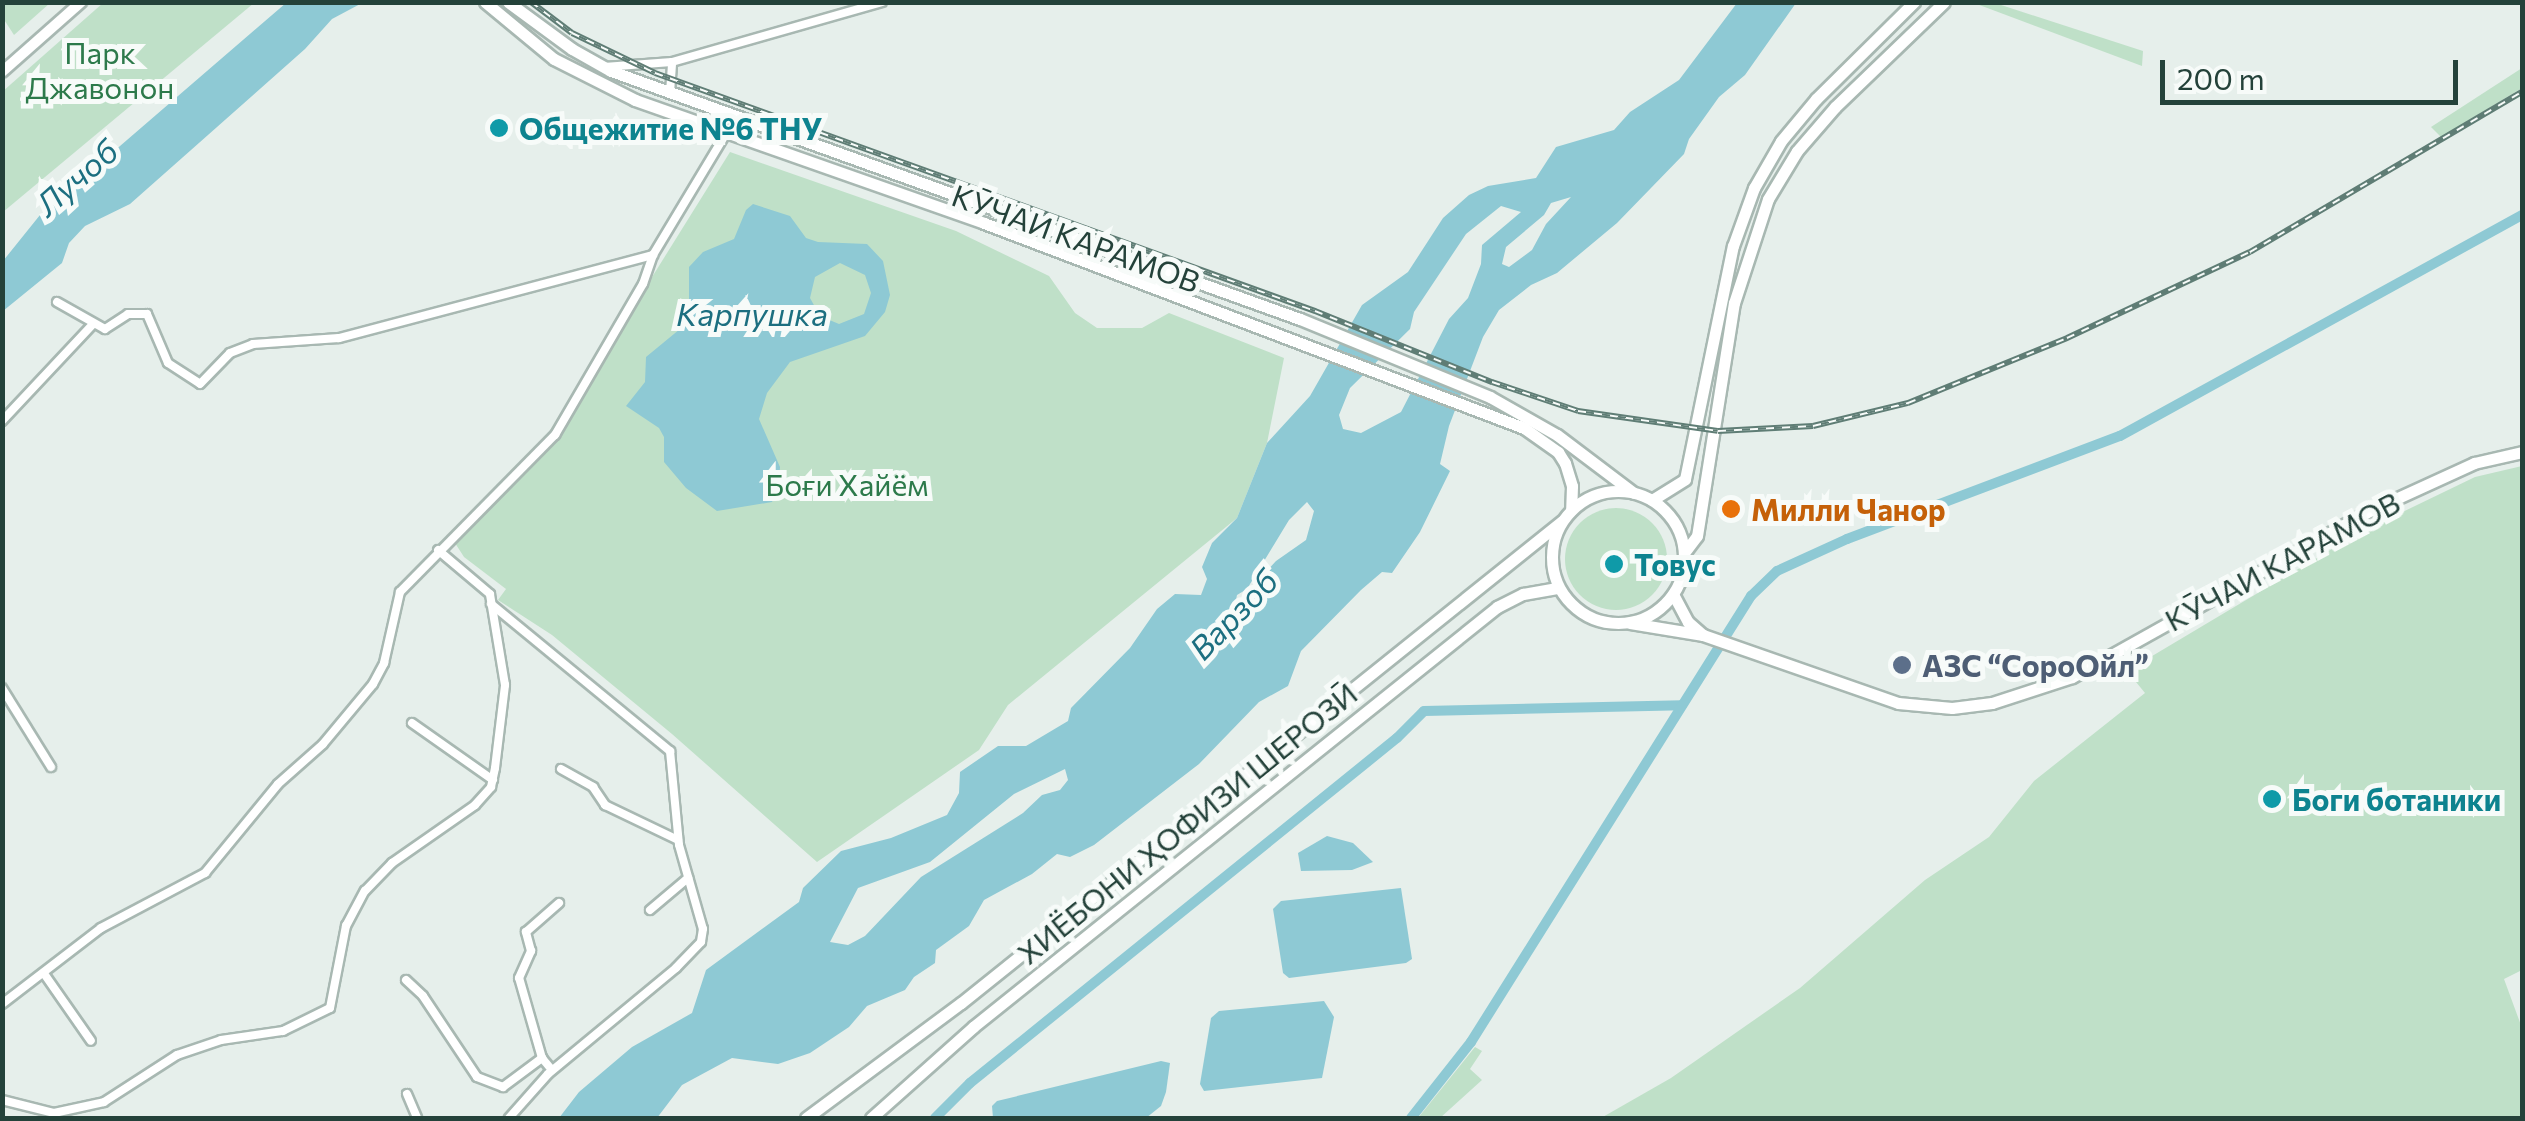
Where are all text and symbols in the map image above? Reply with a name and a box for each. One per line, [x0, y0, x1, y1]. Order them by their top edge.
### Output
park label: Парк Джавонон [26, 34, 174, 104]
scale bar [2165, 40, 2462, 102]
text: 200 m [2177, 59, 2265, 96]
place label: Общежитие №6 ТНУ [519, 110, 822, 146]
marker: Общежитие №6 ТНУ [488, 117, 510, 139]
water label: Лучоб [27, 131, 125, 223]
street label: КӮЧАИ КАРАМОВ [947, 177, 1205, 299]
water label: Карпушка [676, 294, 828, 332]
park label: Боғи Хайём [765, 466, 929, 502]
street label: КӮЧАИ КАРАМОВ [2159, 484, 2405, 638]
place label: Милли Чанор [1751, 491, 1946, 527]
marker: Милли Чанор [1720, 498, 1742, 520]
place label: Товус [1634, 546, 1716, 582]
marker: Товус [1603, 553, 1625, 575]
water label: Варзоб [1181, 561, 1285, 667]
place label: АЗС “СороОйл” [1922, 647, 2149, 683]
marker: АЗС “СороОйл” [1891, 654, 1913, 676]
street label: ХИЁБОНИ ҲОФИЗИ ШЕРОЗӢ [1010, 675, 1364, 971]
place label: Боги ботаники [2292, 781, 2501, 817]
marker: Боги ботаники [2261, 788, 2283, 810]

